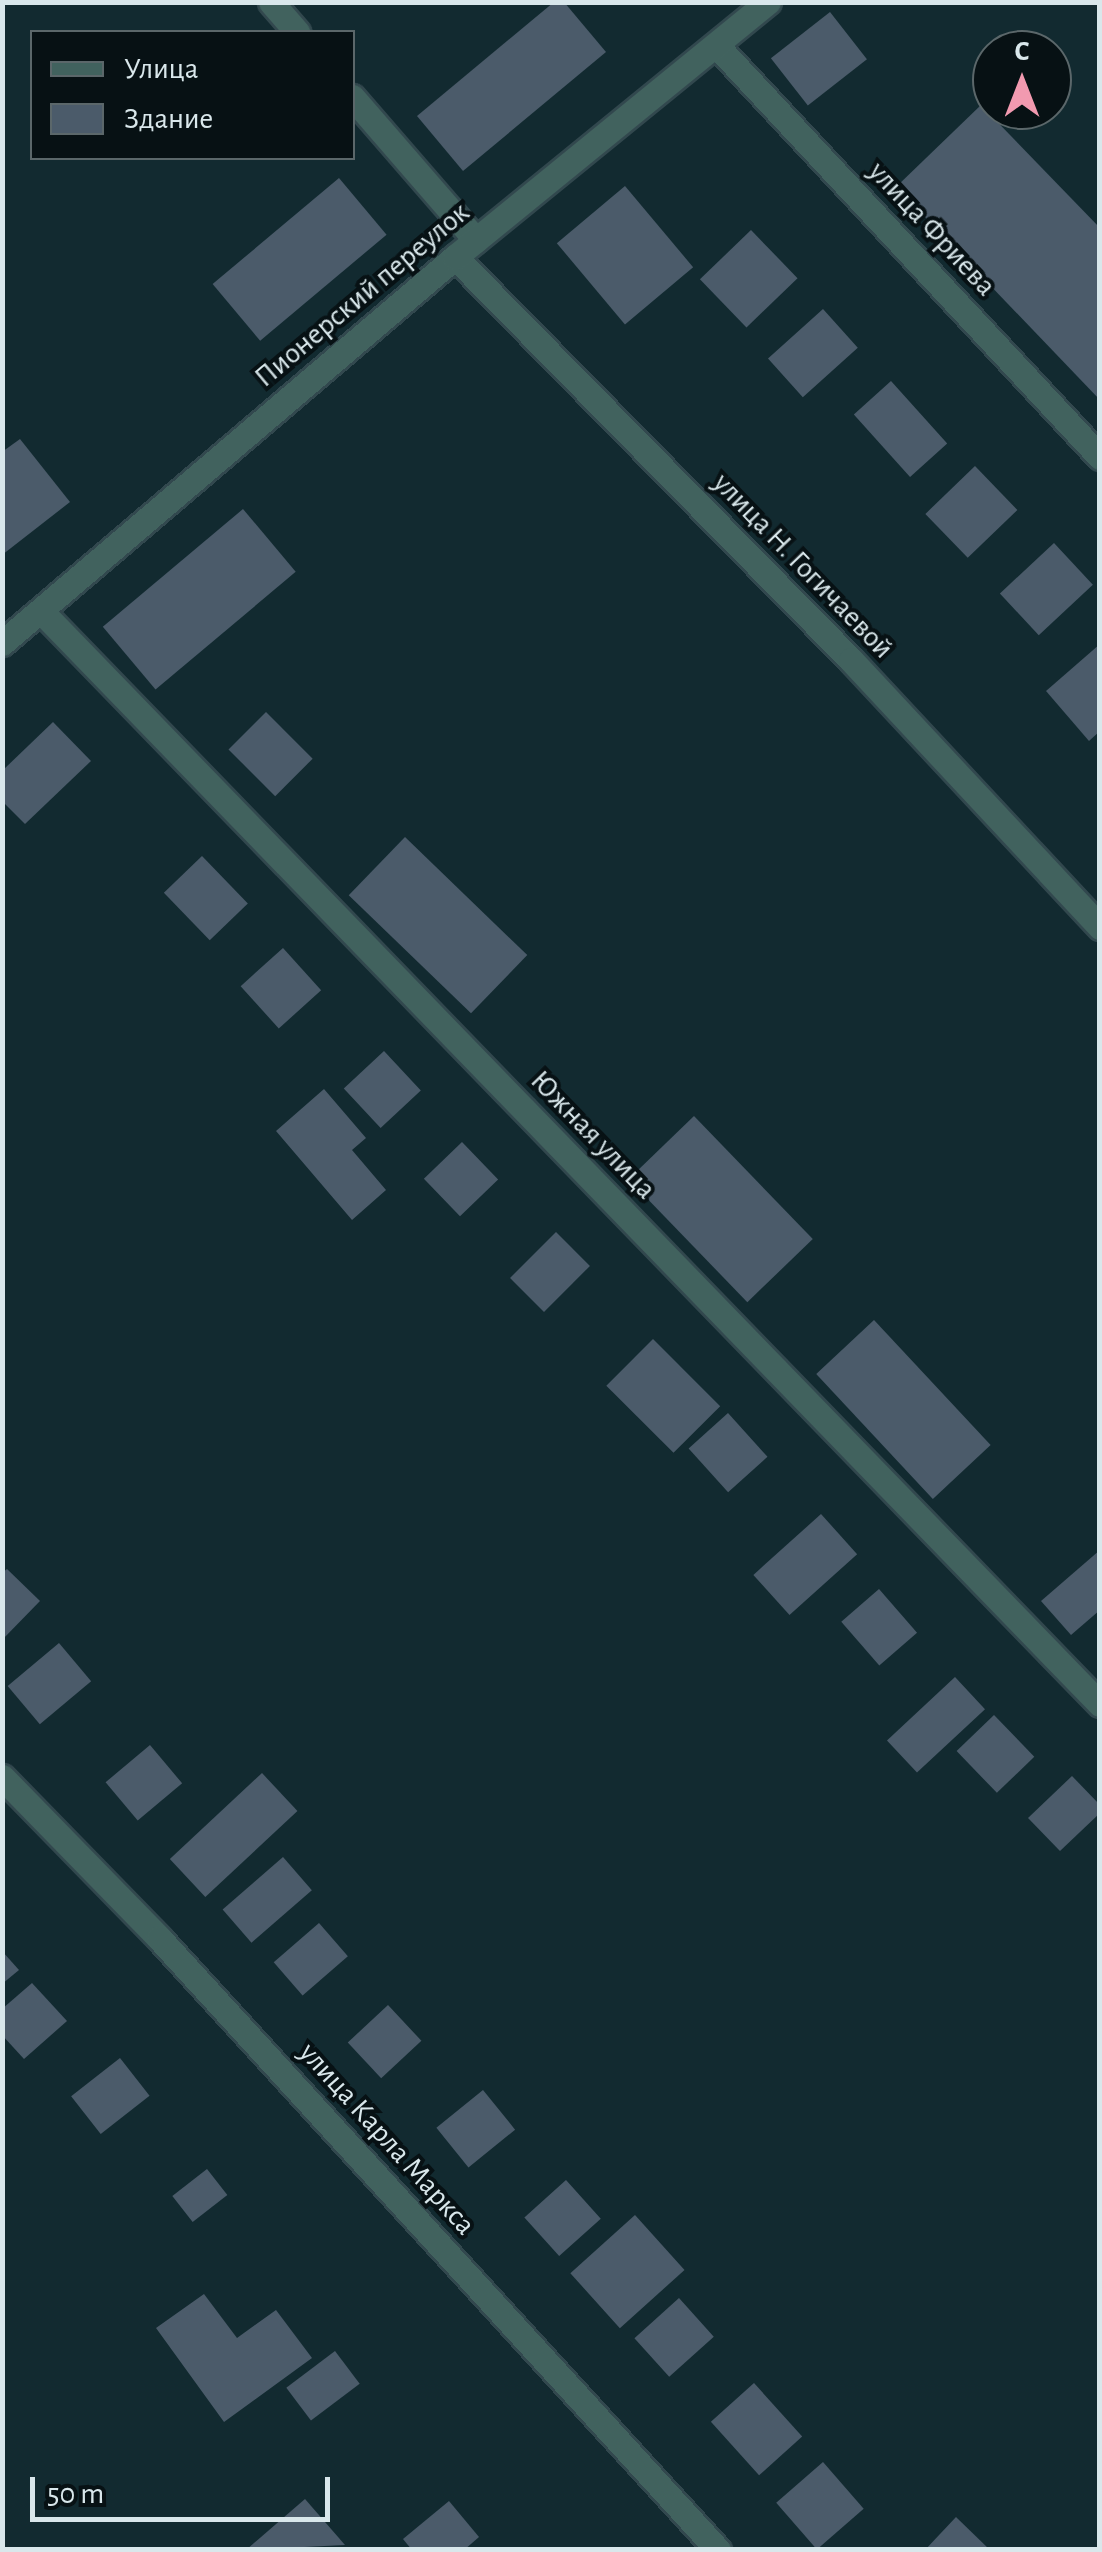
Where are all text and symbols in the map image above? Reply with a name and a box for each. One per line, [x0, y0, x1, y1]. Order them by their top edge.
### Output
legend [30, 30, 355, 160]
north arrow [972, 30, 1072, 130]
text: С [1014, 38, 1030, 66]
text: Улица [124, 54, 199, 84]
text: Здание [124, 104, 213, 134]
street label: улица Фриева [861, 154, 1003, 304]
street label: Пионерский переулок [247, 195, 477, 395]
street label: улица Н. Гогичаевой [705, 466, 901, 666]
street label: Южная улица [523, 1063, 663, 1207]
street label: улица Карла Маркса [291, 2035, 483, 2243]
scale bar [35, 2457, 335, 2519]
text: 50 m [47, 2479, 104, 2509]

